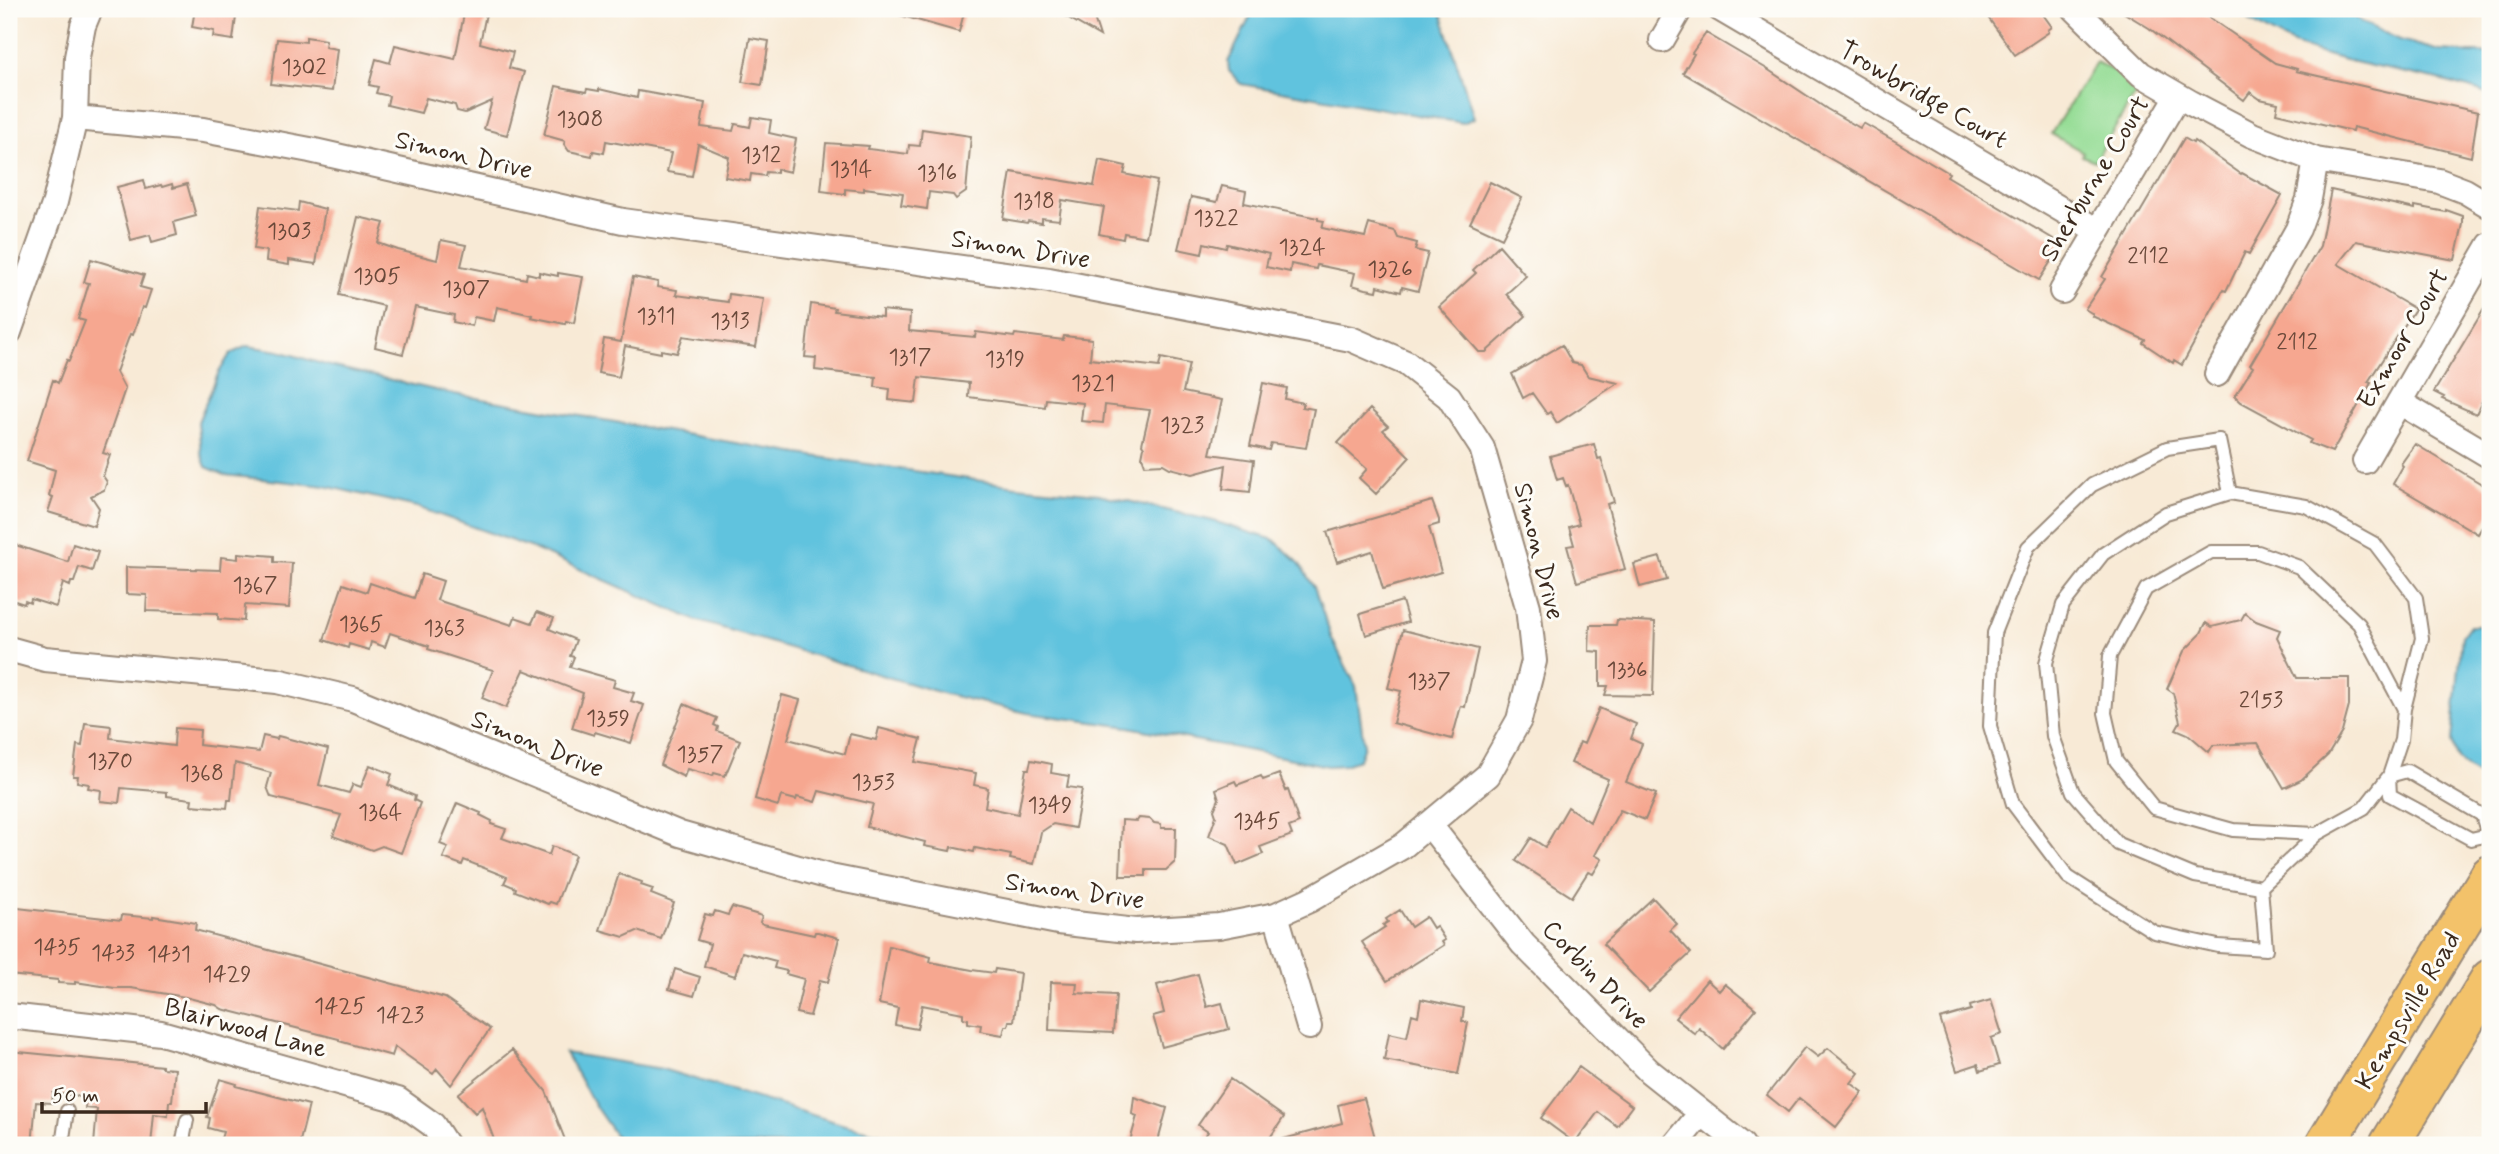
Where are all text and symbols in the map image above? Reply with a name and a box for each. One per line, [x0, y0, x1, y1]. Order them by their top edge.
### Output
street label: Trowbridge Court [1831, 34, 2014, 160]
house number: 1302 [281, 53, 327, 83]
street label: Sherburne Court [2033, 90, 2159, 268]
house number: 1308 [557, 105, 603, 135]
street label: Simon Drive [391, 124, 536, 188]
house number: 1312 [741, 141, 781, 171]
house number: 1314 [830, 155, 872, 185]
house number: 1316 [917, 159, 957, 189]
house number: 1318 [1013, 187, 1055, 217]
house number: 1322 [1194, 204, 1239, 234]
house number: 1303 [267, 217, 311, 247]
street label: Simon Drive [949, 222, 1093, 278]
house number: 1324 [1278, 233, 1326, 263]
house number: 2112 [2127, 242, 2169, 272]
house number: 1326 [1367, 255, 1413, 285]
house number: 1305 [353, 262, 401, 292]
street label: Exmoor Court [2350, 263, 2458, 415]
house number: 1307 [442, 275, 490, 305]
house number: 1311 [636, 302, 676, 332]
house number: 1313 [710, 307, 750, 337]
house number: 2112 [2276, 328, 2318, 358]
house number: 1317 [889, 343, 931, 373]
house number: 1319 [985, 345, 1025, 375]
house number: 1321 [1071, 369, 1115, 399]
house number: 1323 [1160, 411, 1204, 441]
street label: Simon Drive [1505, 479, 1572, 624]
house number: 1367 [233, 571, 277, 601]
house number: 1365 [339, 610, 383, 640]
house number: 1363 [423, 614, 465, 644]
house number: 1336 [1606, 656, 1648, 686]
house number: 1337 [1407, 667, 1451, 697]
house number: 2153 [2239, 686, 2283, 716]
street label: Simon Drive [466, 703, 609, 787]
house number: 1359 [586, 704, 630, 734]
house number: 1357 [677, 740, 723, 770]
house number: 1370 [87, 747, 133, 777]
house number: 1368 [180, 759, 224, 789]
house number: 1353 [851, 768, 895, 798]
house number: 1349 [1028, 791, 1072, 821]
house number: 1364 [358, 798, 402, 828]
house number: 1345 [1233, 807, 1281, 837]
street label: Simon Drive [1003, 865, 1147, 919]
street label: Corbin Drive [1534, 913, 1655, 1037]
street label: Kempsville Road [2348, 926, 2469, 1096]
house number: 1435 [33, 933, 81, 963]
house number: 1433 [91, 939, 135, 969]
house number: 1431 [147, 940, 191, 970]
house number: 1429 [202, 960, 252, 990]
street label: Blairwood Lane [160, 991, 330, 1067]
house number: 1425 [314, 992, 366, 1022]
house number: 1423 [376, 1001, 424, 1031]
scale bar [42, 1070, 206, 1114]
text: 50 m [52, 1082, 99, 1110]

